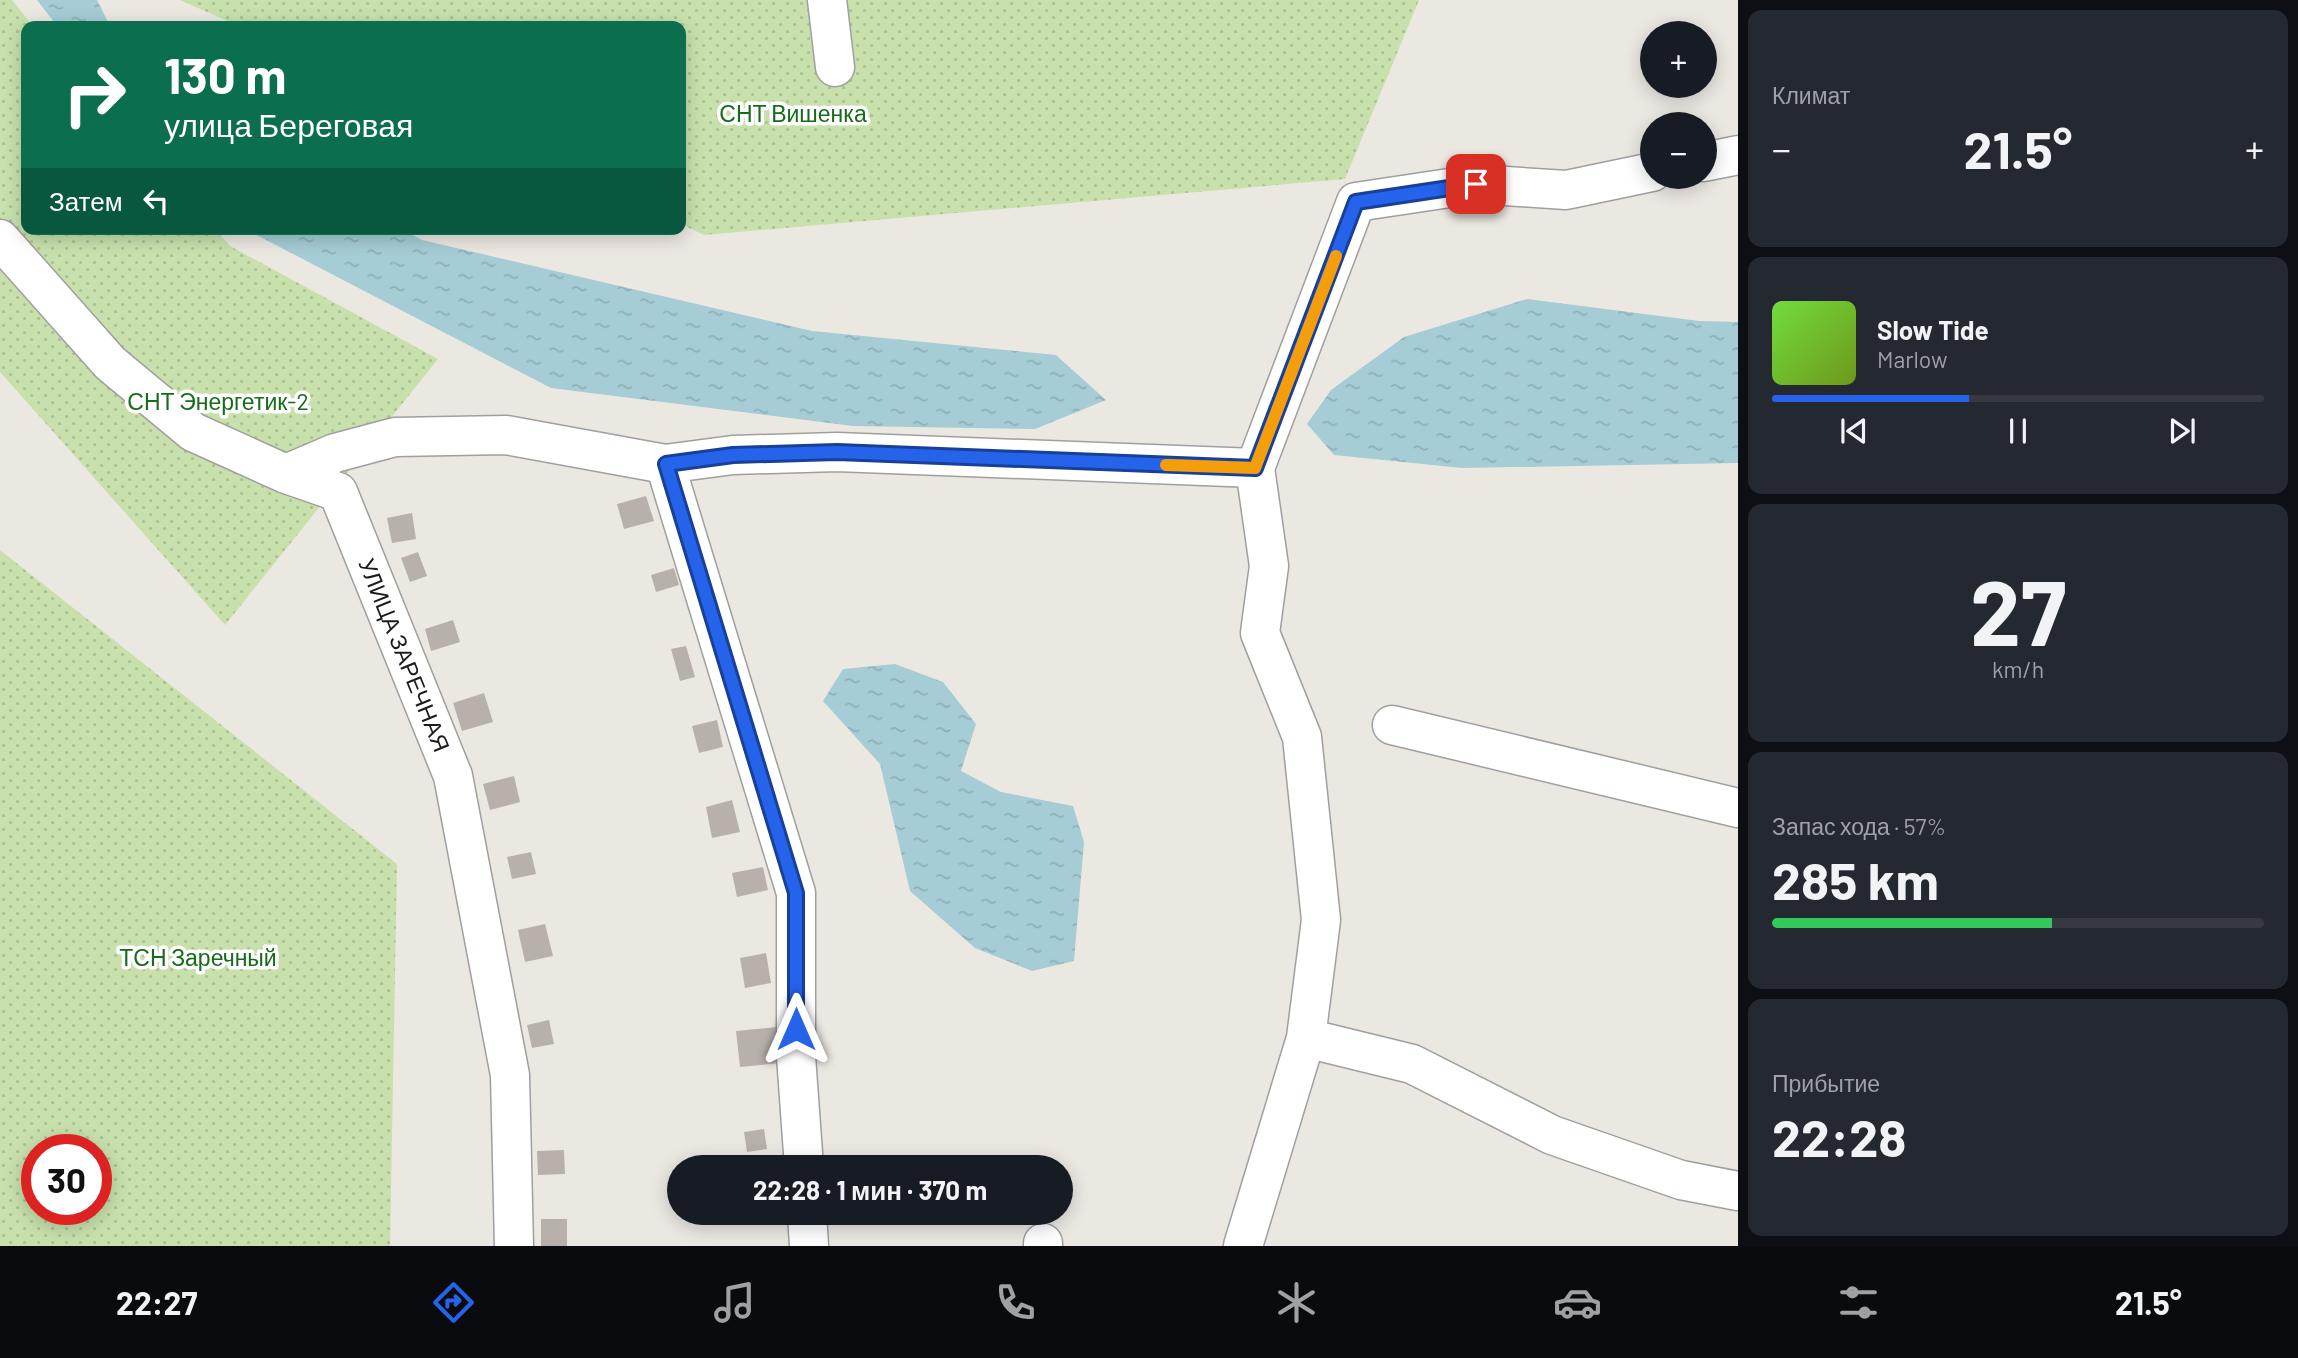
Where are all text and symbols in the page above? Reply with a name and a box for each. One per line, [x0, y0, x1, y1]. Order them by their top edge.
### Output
map controls [1640, 21, 1717, 189]
button: + [1640, 21, 1717, 98]
text: 130 m [164, 45, 286, 104]
icon: right [49, 49, 140, 140]
text: Климат [1772, 81, 1850, 109]
park label: СНТ Вишенка [719, 99, 867, 127]
text: улица Береговая [164, 105, 413, 143]
button: − [1640, 112, 1717, 189]
text: 21.5° [1964, 117, 2072, 179]
text: − [1772, 125, 1791, 171]
text: + [2245, 125, 2264, 171]
pin [1446, 154, 1506, 214]
icon: arrive [1457, 165, 1495, 203]
icon: left [137, 182, 175, 220]
text: Затем [49, 185, 123, 216]
text: Slow Tide [1877, 314, 1989, 345]
text: Marlow [1877, 345, 1948, 373]
park label: СНТ Энергетик-2 [127, 387, 309, 415]
icon: previous [1835, 412, 1873, 450]
icon: pause [1999, 412, 2037, 450]
icon: next [2163, 412, 2201, 450]
street label: УЛИЦА ЗАРЕЧНАЯ [353, 554, 457, 755]
text: 27 [1970, 555, 2066, 664]
text: km/h [1992, 655, 2044, 683]
text: Запас хода · 57% [1772, 812, 1946, 840]
text: 285 km [1772, 848, 1939, 910]
park label: ТСН Заречный [119, 943, 277, 971]
position arrow [759, 992, 833, 1066]
text: Прибытие [1772, 1069, 1880, 1097]
text: 22:28 [1772, 1105, 1906, 1167]
speed limit sign: 30 [21, 1134, 112, 1225]
text: 22:28 · 1 мин · 370 m [753, 1174, 987, 1205]
icon: directions [429, 1278, 478, 1327]
icon: music [710, 1278, 759, 1327]
icon: phone [991, 1278, 1040, 1327]
icon: climate [1272, 1278, 1321, 1327]
icon: car [1553, 1278, 1602, 1327]
icon: filters [1834, 1278, 1883, 1327]
text: 22:27 [116, 1283, 197, 1321]
text: 21.5° [2115, 1283, 2182, 1321]

